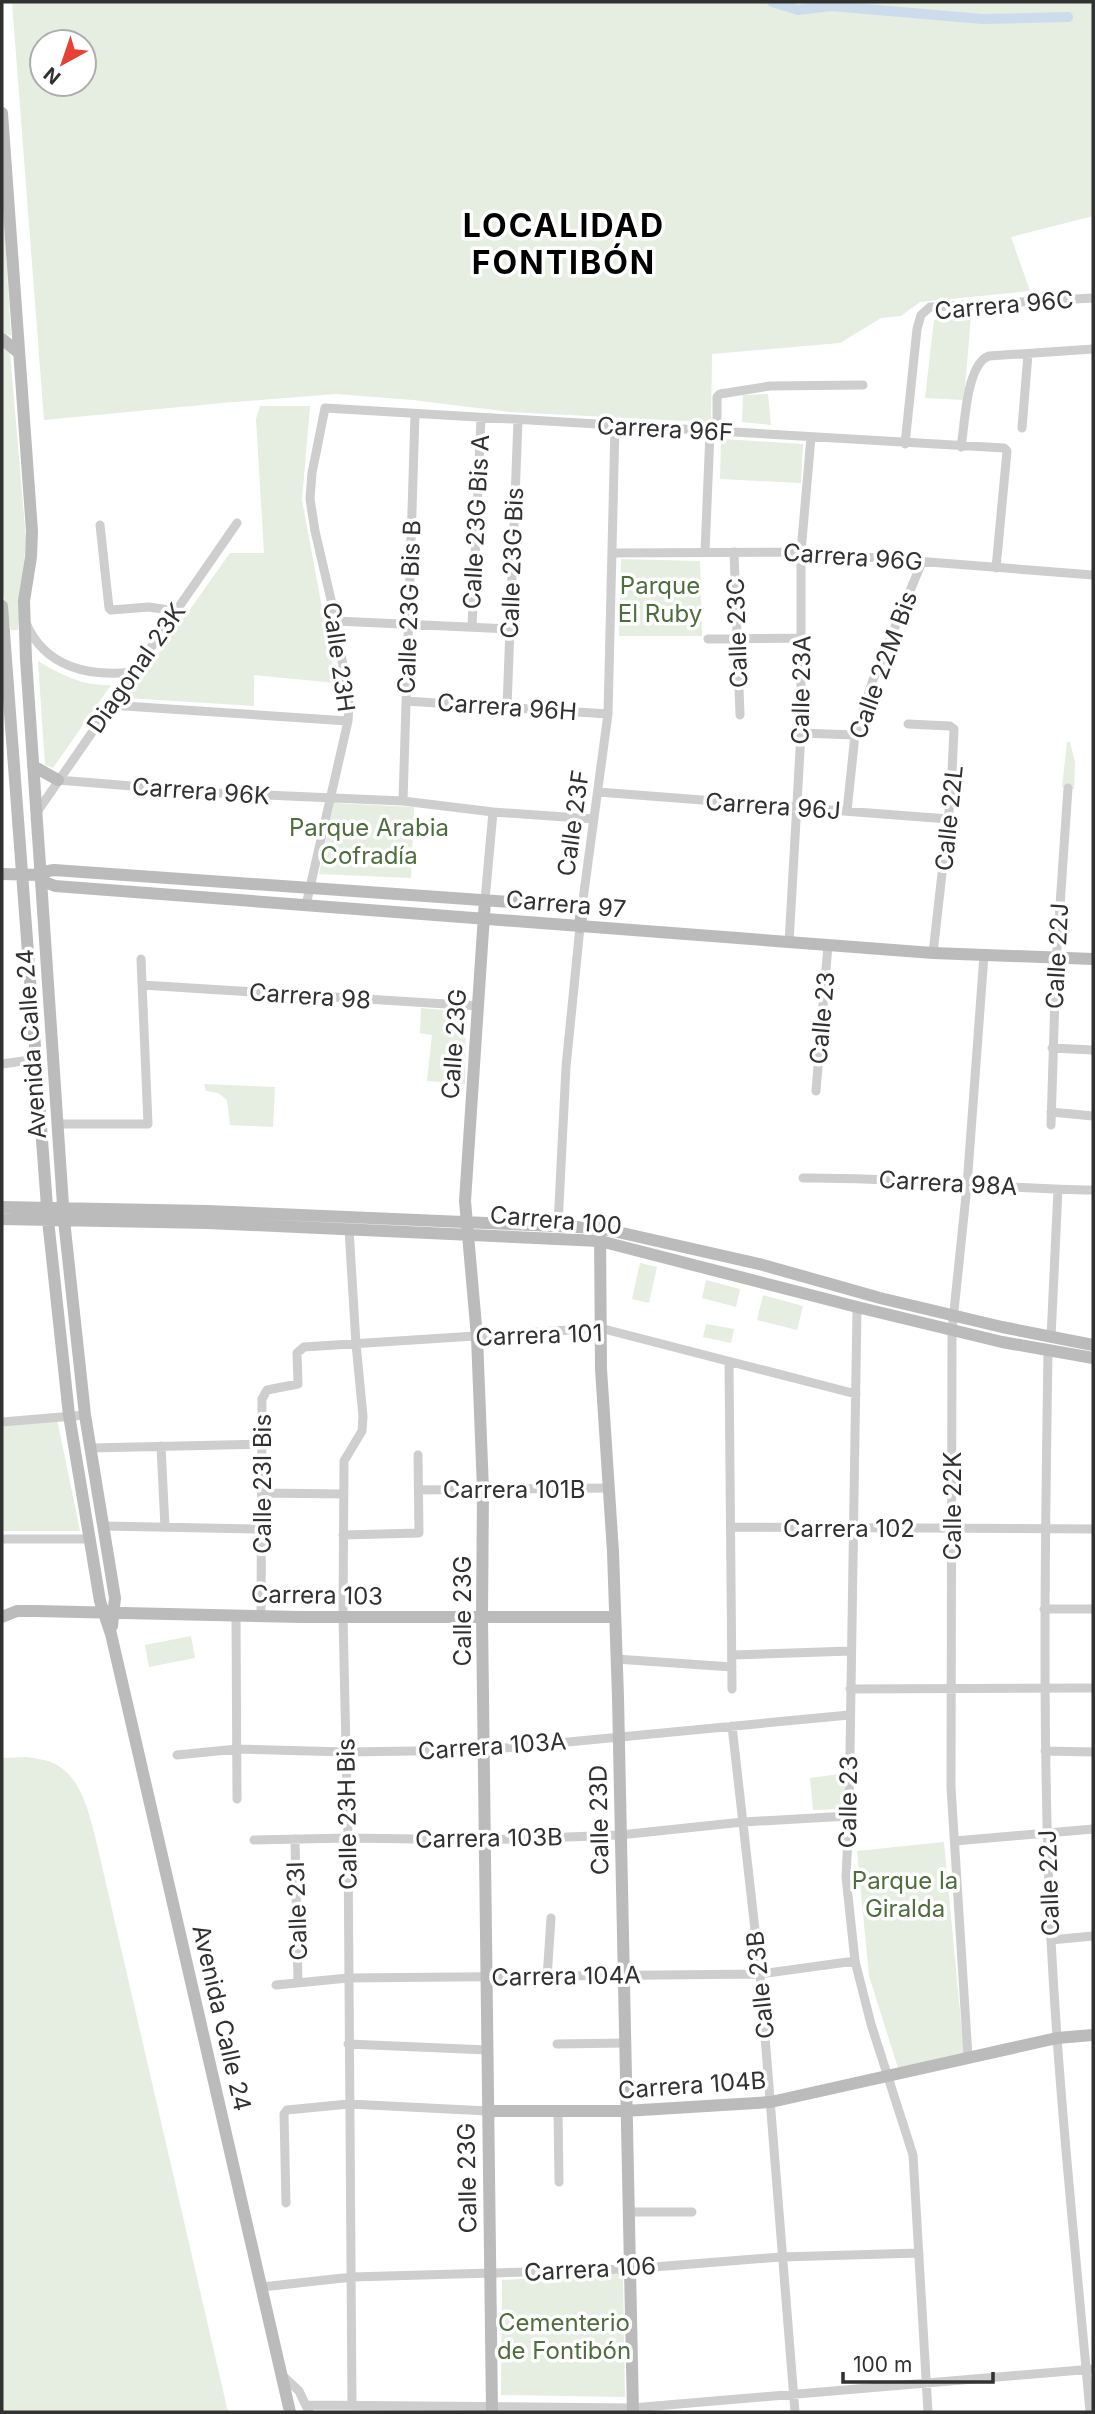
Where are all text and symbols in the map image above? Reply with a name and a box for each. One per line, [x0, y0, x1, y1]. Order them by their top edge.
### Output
north arrow [28, 28, 98, 98]
text: N [39, 62, 65, 89]
district label: LOCALIDAD FONTIBÓN [463, 206, 665, 282]
street label: Carrera 96C [933, 284, 1075, 326]
street label: Carrera 96F [596, 411, 734, 447]
street label: Calle 23G Bis A [457, 434, 495, 610]
street label: Calle 23G Bis [495, 487, 529, 639]
street label: Calle 23G Bis B [391, 519, 427, 695]
street label: Carrera 96G [782, 538, 924, 576]
park label: Parque El Ruby [618, 571, 702, 628]
street label: Calle 23C [721, 577, 753, 689]
street label: Calle 22M Bis [843, 587, 923, 743]
street label: Diagonal 23K [81, 598, 191, 738]
street label: Calle 23H [317, 600, 361, 714]
street label: Calle 23A [786, 635, 816, 745]
street label: Carrera 96H [436, 688, 578, 726]
street label: Calle 22L [929, 764, 969, 872]
street label: Calle 23F [551, 768, 595, 878]
street label: Carrera 96K [131, 772, 271, 810]
street label: Carrera 96J [704, 787, 842, 825]
park label: Parque Arabia Cofradía [289, 813, 449, 870]
street label: Carrera 97 [505, 884, 627, 924]
street label: Calle 22J [1040, 902, 1074, 1010]
street label: Avenida Calle 24 [10, 948, 52, 1140]
street label: Calle 23 [804, 970, 840, 1066]
street label: Carrera 98 [248, 977, 372, 1015]
street label: Calle 23G [436, 988, 472, 1100]
street label: Carrera 98A [878, 1165, 1018, 1201]
street label: Carrera 100 [489, 1200, 623, 1240]
street label: Carrera 101 [475, 1318, 603, 1352]
street label: Calle 23I Bis [248, 1414, 277, 1554]
street label: Calle 22K [938, 1452, 967, 1560]
street label: Carrera 101B [443, 1475, 585, 1504]
street label: Carrera 102 [783, 1514, 915, 1543]
street label: Calle 23G [448, 1556, 477, 1666]
street label: Carrera 103 [251, 1579, 383, 1611]
street label: Carrera 103A [417, 1726, 567, 1766]
street label: Calle 23H Bis [331, 1738, 363, 1890]
street label: Calle 23 [833, 1755, 863, 1849]
street label: Calle 23D [584, 1765, 614, 1875]
street label: Carrera 103B [415, 1822, 563, 1854]
street label: Calle 22J [1033, 1829, 1065, 1937]
street label: Calle 23I [281, 1861, 313, 1961]
park label: Parque la Giralda [852, 1866, 958, 1923]
street label: Avenida Calle 24 [187, 1922, 257, 2114]
street label: Calle 23B [740, 1930, 780, 2040]
street label: Carrera 104A [491, 1960, 641, 1992]
street label: Carrera 104B [617, 2065, 767, 2105]
street label: Calle 23G [452, 2122, 482, 2234]
street label: Carrera 106 [523, 2251, 657, 2287]
park label: Cementerio de Fontibón [497, 2308, 631, 2365]
scale bar [843, 2340, 993, 2384]
text: 100 m [853, 2352, 912, 2377]

